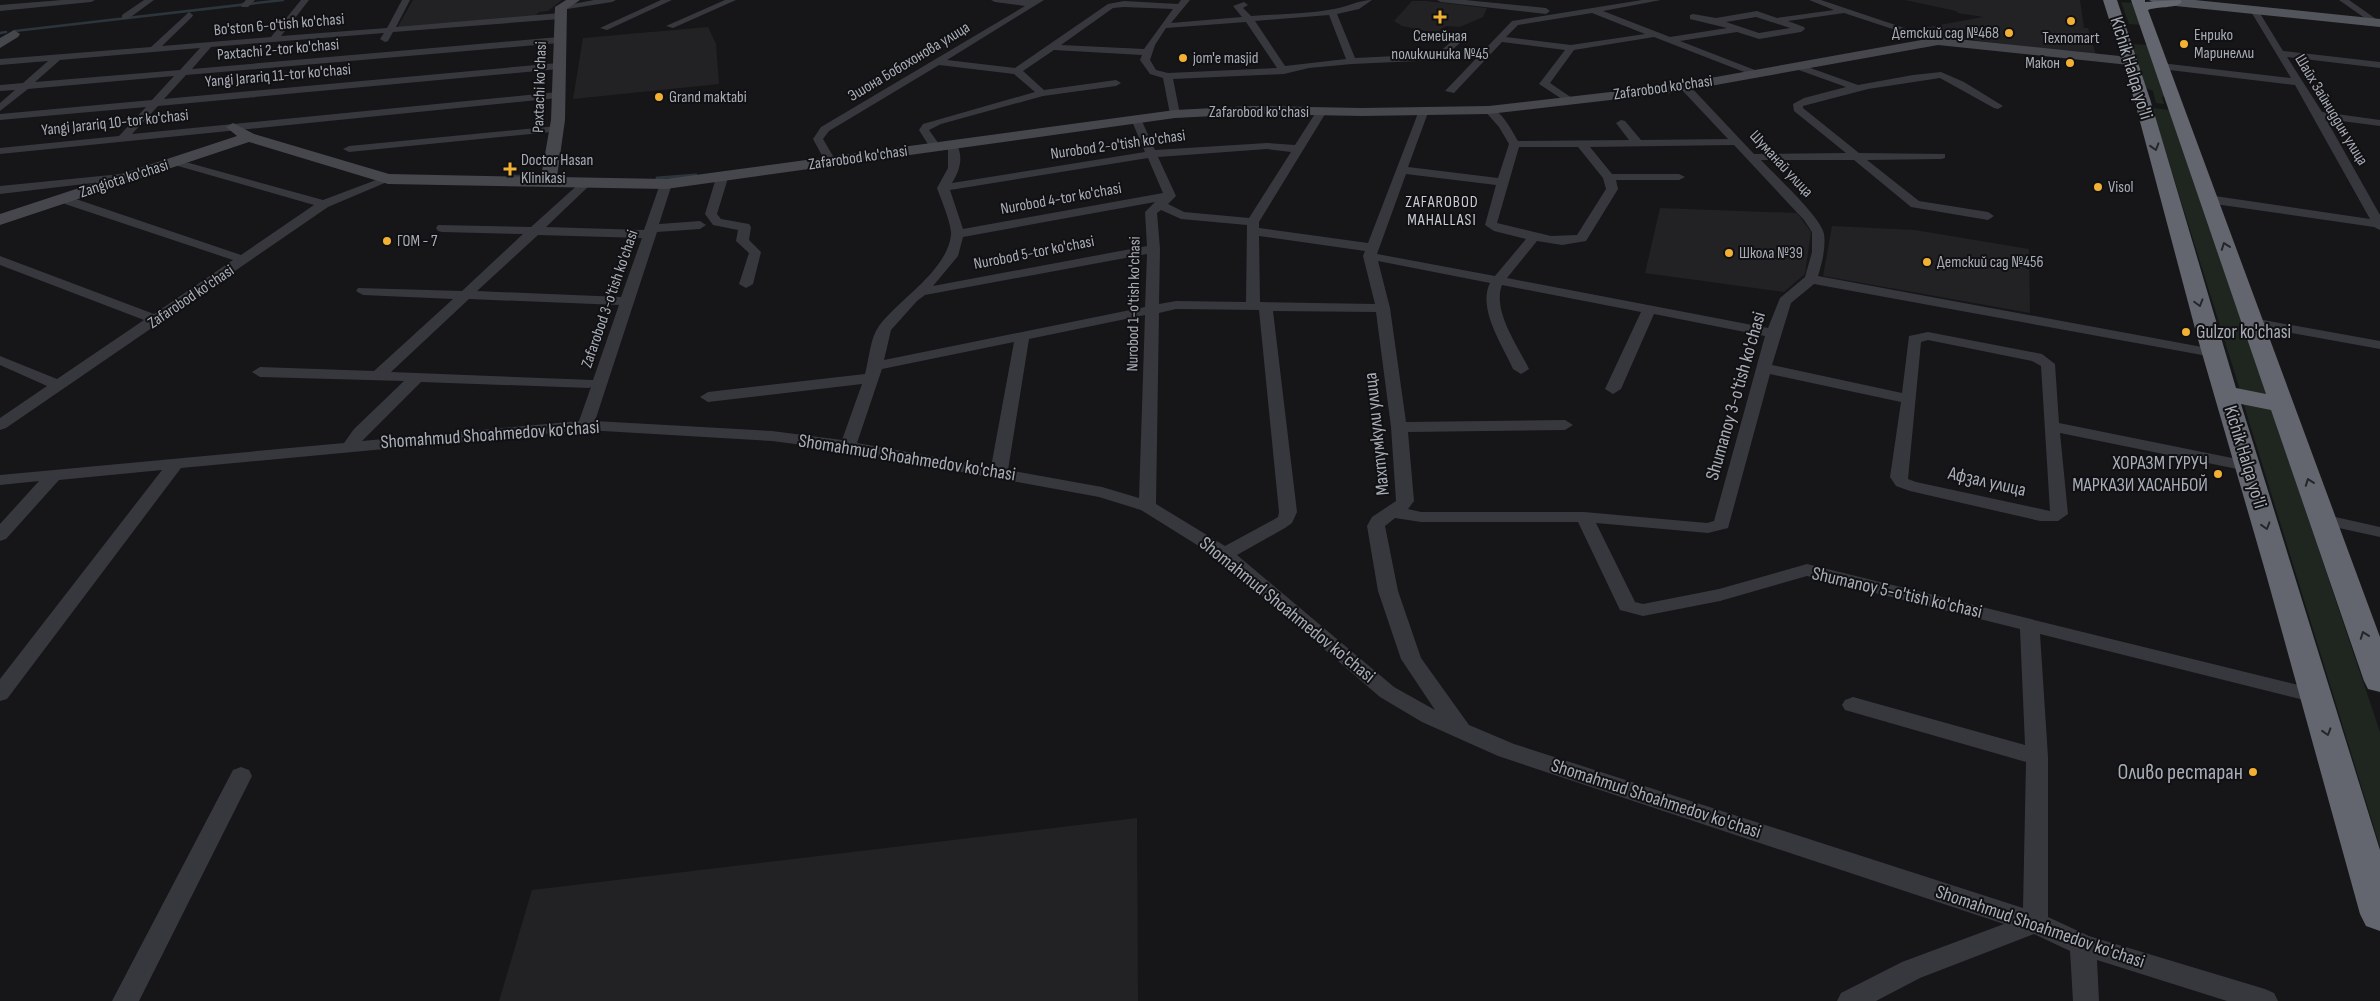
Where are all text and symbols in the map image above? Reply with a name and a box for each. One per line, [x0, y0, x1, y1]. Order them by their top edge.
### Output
street label: Bo'ston 6-o'tish ko'chasi [213, 10, 345, 40]
marker: Семейная поликлиника №45 [1433, 10, 1447, 24]
street label: Kichik Halqa yo'li [2105, 14, 2157, 122]
marker: Texnomart [2065, 15, 2077, 27]
street label: Эшона Бобохонова улица [845, 18, 973, 106]
place label: Детский сад №468 [1892, 24, 1999, 43]
place label: Енрико Маринелли [2194, 26, 2254, 63]
place label: Семейная поликлиника №45 [1391, 27, 1489, 64]
marker: Детский сад №468 [2003, 27, 2015, 39]
place label: Texnomart [2042, 29, 2100, 48]
street label: Paxtachi 2-tor ko'chasi [216, 35, 340, 65]
marker: Енрико Маринелли [2178, 38, 2190, 50]
street label: Paxtachi ko'chasi [529, 41, 551, 133]
place label: jom'e masjid [1192, 49, 1258, 68]
street label: Шайх Зайниддин улица [2290, 51, 2372, 169]
marker: jom'e masjid [1177, 52, 1189, 64]
place label: Макон [2025, 54, 2060, 73]
marker: Макон [2064, 57, 2076, 69]
street label: Yangi Jarariq 11-tor ko'chasi [204, 60, 352, 92]
street label: Zafarobod ko'chasi [1612, 72, 1714, 104]
place label: Grand maktabi [669, 88, 747, 107]
marker: Grand maktabi [653, 91, 665, 103]
street label: Zafarobod ko'chasi [1209, 103, 1309, 122]
street label: Yangi Jarariq 10-tor ko'chasi [40, 106, 190, 140]
street label: Nurobod 2-o'tish ko'chasi [1049, 126, 1187, 164]
street label: Шуманай улица [1745, 127, 1817, 201]
street label: Zafarobod ko'chasi [807, 142, 909, 174]
one-way arrow [2149, 142, 2159, 151]
place label: Doctor Hasan Klinikasi [521, 151, 593, 188]
street label: Zangiota ko'chasi [77, 156, 171, 202]
marker: Doctor Hasan Klinikasi [503, 162, 517, 176]
place label: Visol [2108, 178, 2134, 197]
street label: Nurobod 4-tor ko'chasi [999, 179, 1123, 219]
marker: Visol [2092, 181, 2104, 193]
district label: ZAFAROBOD MAHALLASI [1405, 193, 1479, 230]
street label: Zafarobod 3-o'tish ko'chasi [577, 228, 643, 370]
place label: ГОМ - 7 [397, 232, 438, 251]
street label: Nurobod 5-tor ko'chasi [972, 232, 1096, 274]
marker: ГОМ - 7 [381, 235, 393, 247]
street label: Nurobod 1-o'tish ko'chasi [1123, 236, 1145, 372]
one-way arrow [2221, 243, 2231, 251]
place label: Школа №39 [1739, 244, 1803, 263]
marker: Школа №39 [1723, 247, 1735, 259]
place label: Детский сад №456 [1937, 253, 2043, 272]
marker: Детский сад №456 [1921, 256, 1933, 268]
street label: Zafarobod ko'chasi [144, 261, 238, 333]
one-way arrow [2193, 299, 2204, 308]
street label: Shumanoy 3-o'tish ko'chasi [1701, 309, 1771, 483]
place label: Gulzor ko'chasi [2196, 321, 2291, 344]
marker: Gulzor ko'chasi [2180, 326, 2192, 338]
street label: Махтумкули улица [1359, 371, 1395, 497]
street label: Kichik Halqa yo'li [2219, 403, 2271, 511]
street label: Shomahmud Shoahmedov ko'chasi [380, 416, 600, 454]
street label: Shomahmud Shoahmedov ko'chasi [797, 429, 1017, 487]
place label: ХОРАЗМ ГУРУЧ МАРКАЗИ ХАСАНБОЙ [2072, 452, 2208, 497]
street label: Афзал улица [1945, 462, 2028, 502]
marker: ХОРАЗМ ГУРУЧ МАРКАЗИ ХАСАНБОЙ [2212, 468, 2224, 480]
one-way arrow [2305, 478, 2315, 487]
one-way arrow [2261, 521, 2271, 530]
street label: Shomahmud Shoahmedov ko'chasi [1194, 532, 1380, 688]
street label: Shumanoy 5-o'tish ko'chasi [1810, 562, 1984, 624]
one-way arrow [2360, 631, 2370, 640]
one-way arrow [2321, 728, 2331, 736]
street label: Shomahmud Shoahmedov ko'chasi [1548, 754, 1764, 844]
place label: Оливо рестаран [2118, 759, 2243, 786]
marker: Оливо рестаран [2247, 766, 2259, 778]
street label: Shomahmud Shoahmedov ko'chasi [1932, 880, 2148, 974]

